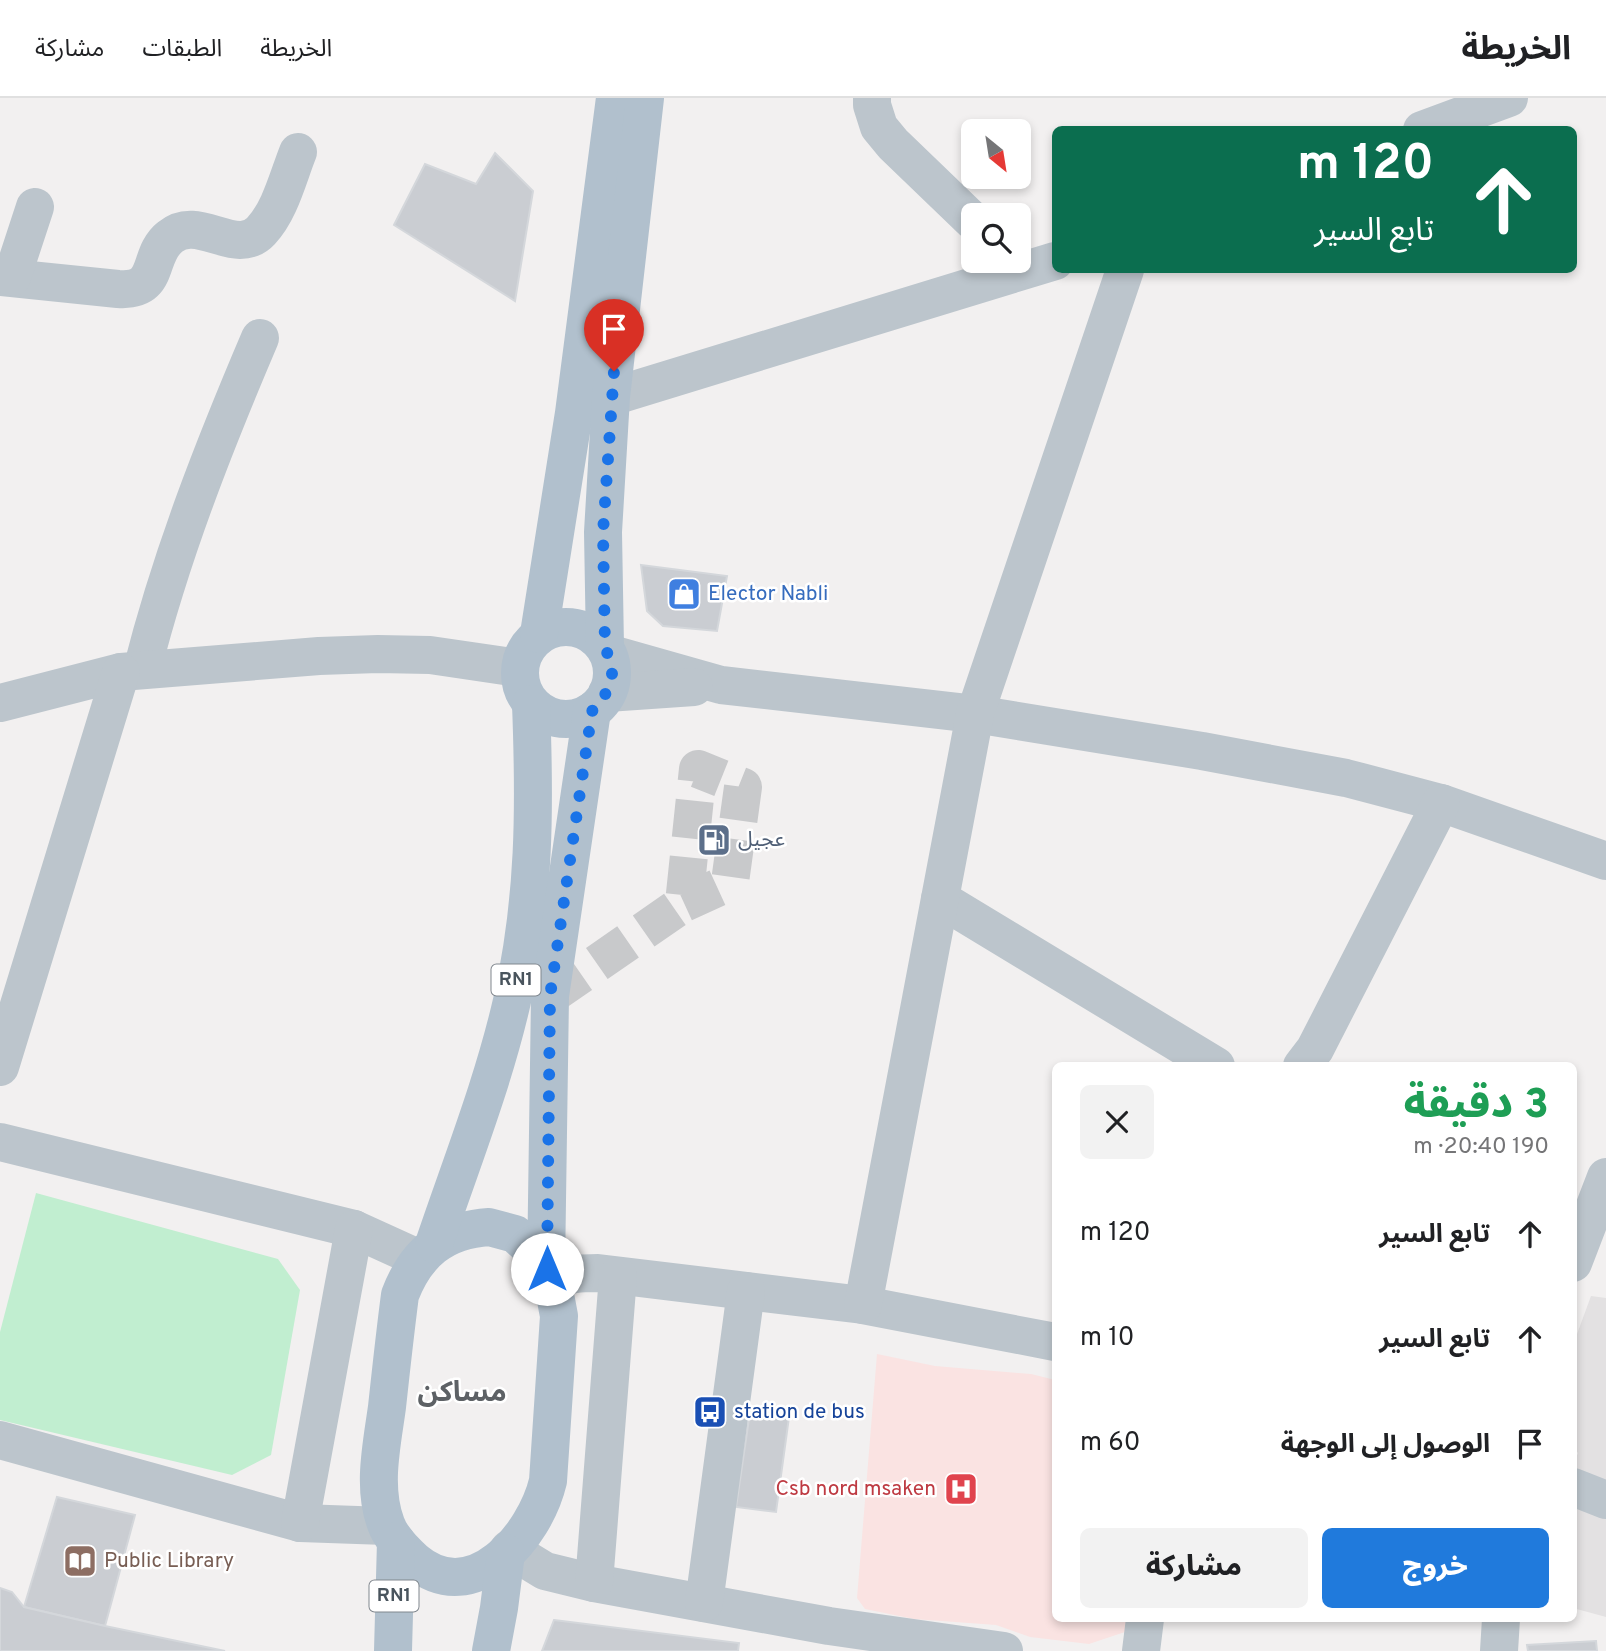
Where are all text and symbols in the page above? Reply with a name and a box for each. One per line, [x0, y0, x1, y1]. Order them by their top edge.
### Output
text: الخريطة [1461, 30, 1571, 72]
text: مشاركة [35, 35, 104, 65]
text: الطبقات [142, 35, 222, 65]
text: الخريطة [260, 35, 332, 65]
north arrow [961, 119, 1031, 189]
map controls [961, 119, 1031, 273]
text: 120 m [1297, 135, 1434, 197]
icon: ahead [1458, 154, 1549, 245]
button: search [961, 203, 1031, 273]
text: تابع السير [1314, 212, 1434, 252]
pin [584, 299, 644, 371]
icon: arrive [595, 310, 633, 348]
shop icon: Elector Nabli [665, 575, 703, 613]
place label: Elector Nabli [708, 581, 828, 608]
fuel station icon: عجيل [695, 821, 733, 859]
place label: عجيل [738, 827, 785, 854]
road number: RN1 [491, 964, 540, 996]
text: 3 دقيقة [1403, 1080, 1549, 1133]
button: close [1080, 1085, 1154, 1159]
text: 190 m · 20:40 [1413, 1133, 1549, 1162]
icon: ahead [1511, 1215, 1549, 1253]
text: 120 m [1080, 1217, 1150, 1250]
text: تابع السير [1379, 1219, 1490, 1252]
position arrow [510, 1232, 584, 1306]
icon: ahead [1511, 1320, 1549, 1358]
text: 10 m [1080, 1322, 1135, 1355]
text: تابع السير [1379, 1324, 1490, 1357]
district label: مساكن [418, 1376, 506, 1412]
bus stop icon: station de bus [691, 1393, 729, 1431]
place label: station de bus [734, 1399, 865, 1426]
icon: arrive [1511, 1425, 1549, 1463]
text: 60 m [1080, 1427, 1140, 1460]
text: الوصول إلى الوجهة [1281, 1429, 1490, 1462]
hospital icon: Csb nord msaken [942, 1470, 980, 1508]
place label: Csb nord msaken [776, 1476, 936, 1503]
button: مشاركة [1080, 1528, 1308, 1608]
button: خروج [1322, 1528, 1549, 1608]
library icon: Public Library [61, 1542, 99, 1580]
place label: Public Library [104, 1548, 234, 1575]
road number: RN1 [370, 1580, 418, 1612]

